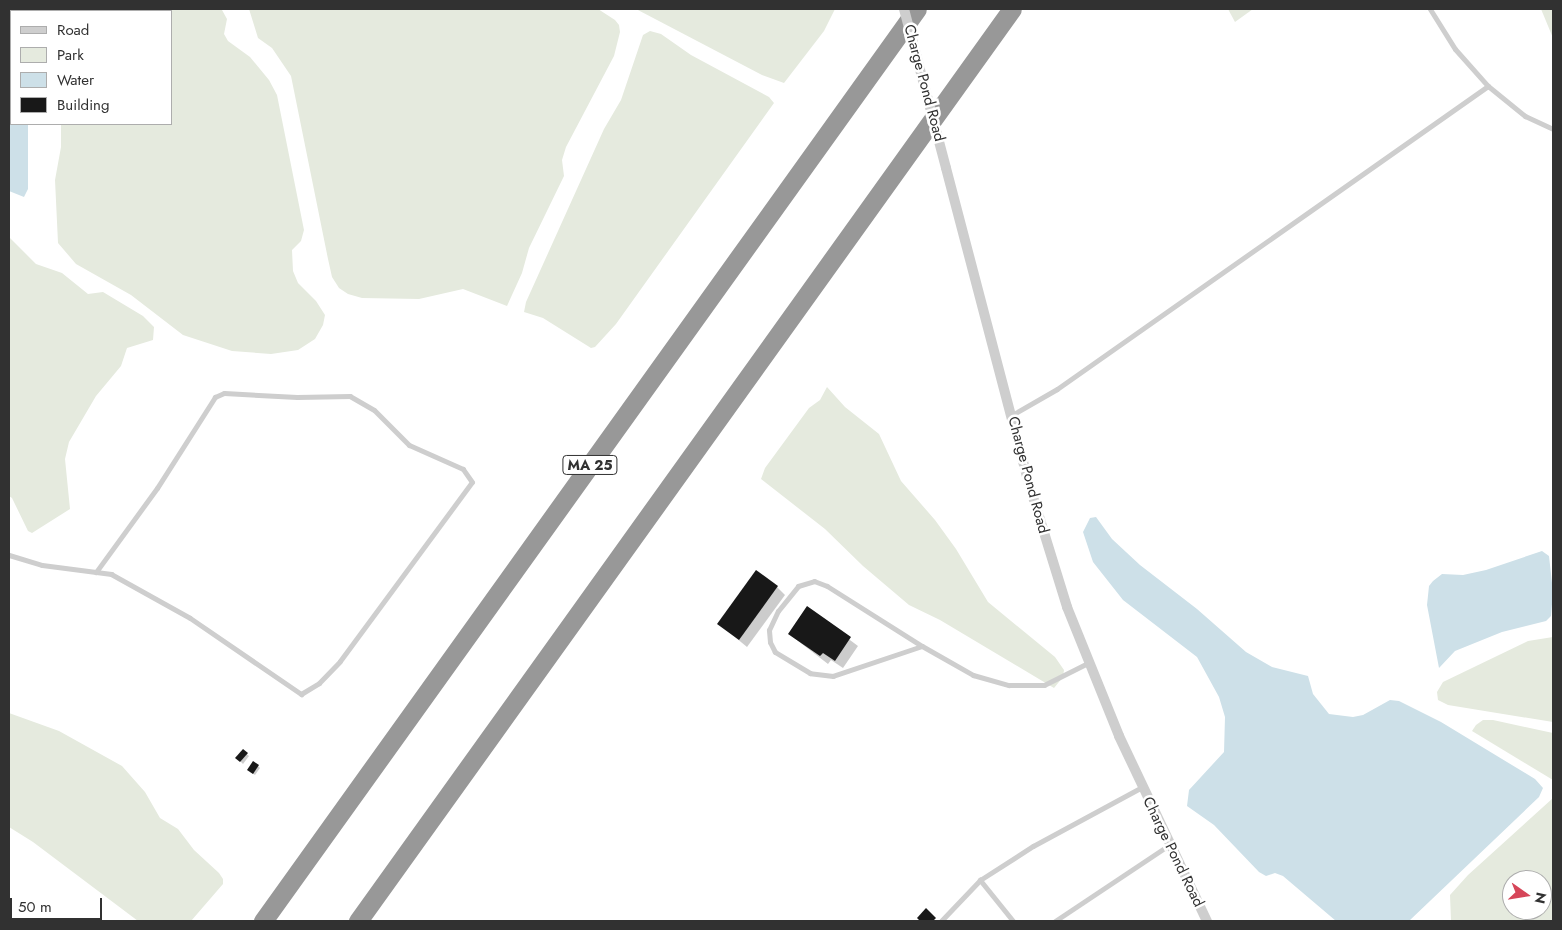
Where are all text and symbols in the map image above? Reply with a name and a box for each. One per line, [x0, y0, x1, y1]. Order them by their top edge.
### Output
legend [10, 10, 172, 125]
text: Road [57, 19, 89, 41]
street label: Charge Pond Road [900, 23, 948, 143]
text: Park [57, 44, 84, 66]
text: Water [57, 69, 94, 91]
text: Building [57, 94, 109, 116]
street label: Charge Pond Road [1004, 415, 1052, 535]
road number: MA 25 [561, 454, 619, 476]
street label: Charge Pond Road [1139, 794, 1207, 910]
north arrow [1502, 870, 1552, 920]
scale bar [12, 888, 105, 920]
text: N [1530, 890, 1552, 906]
text: 50 m [18, 896, 52, 918]

